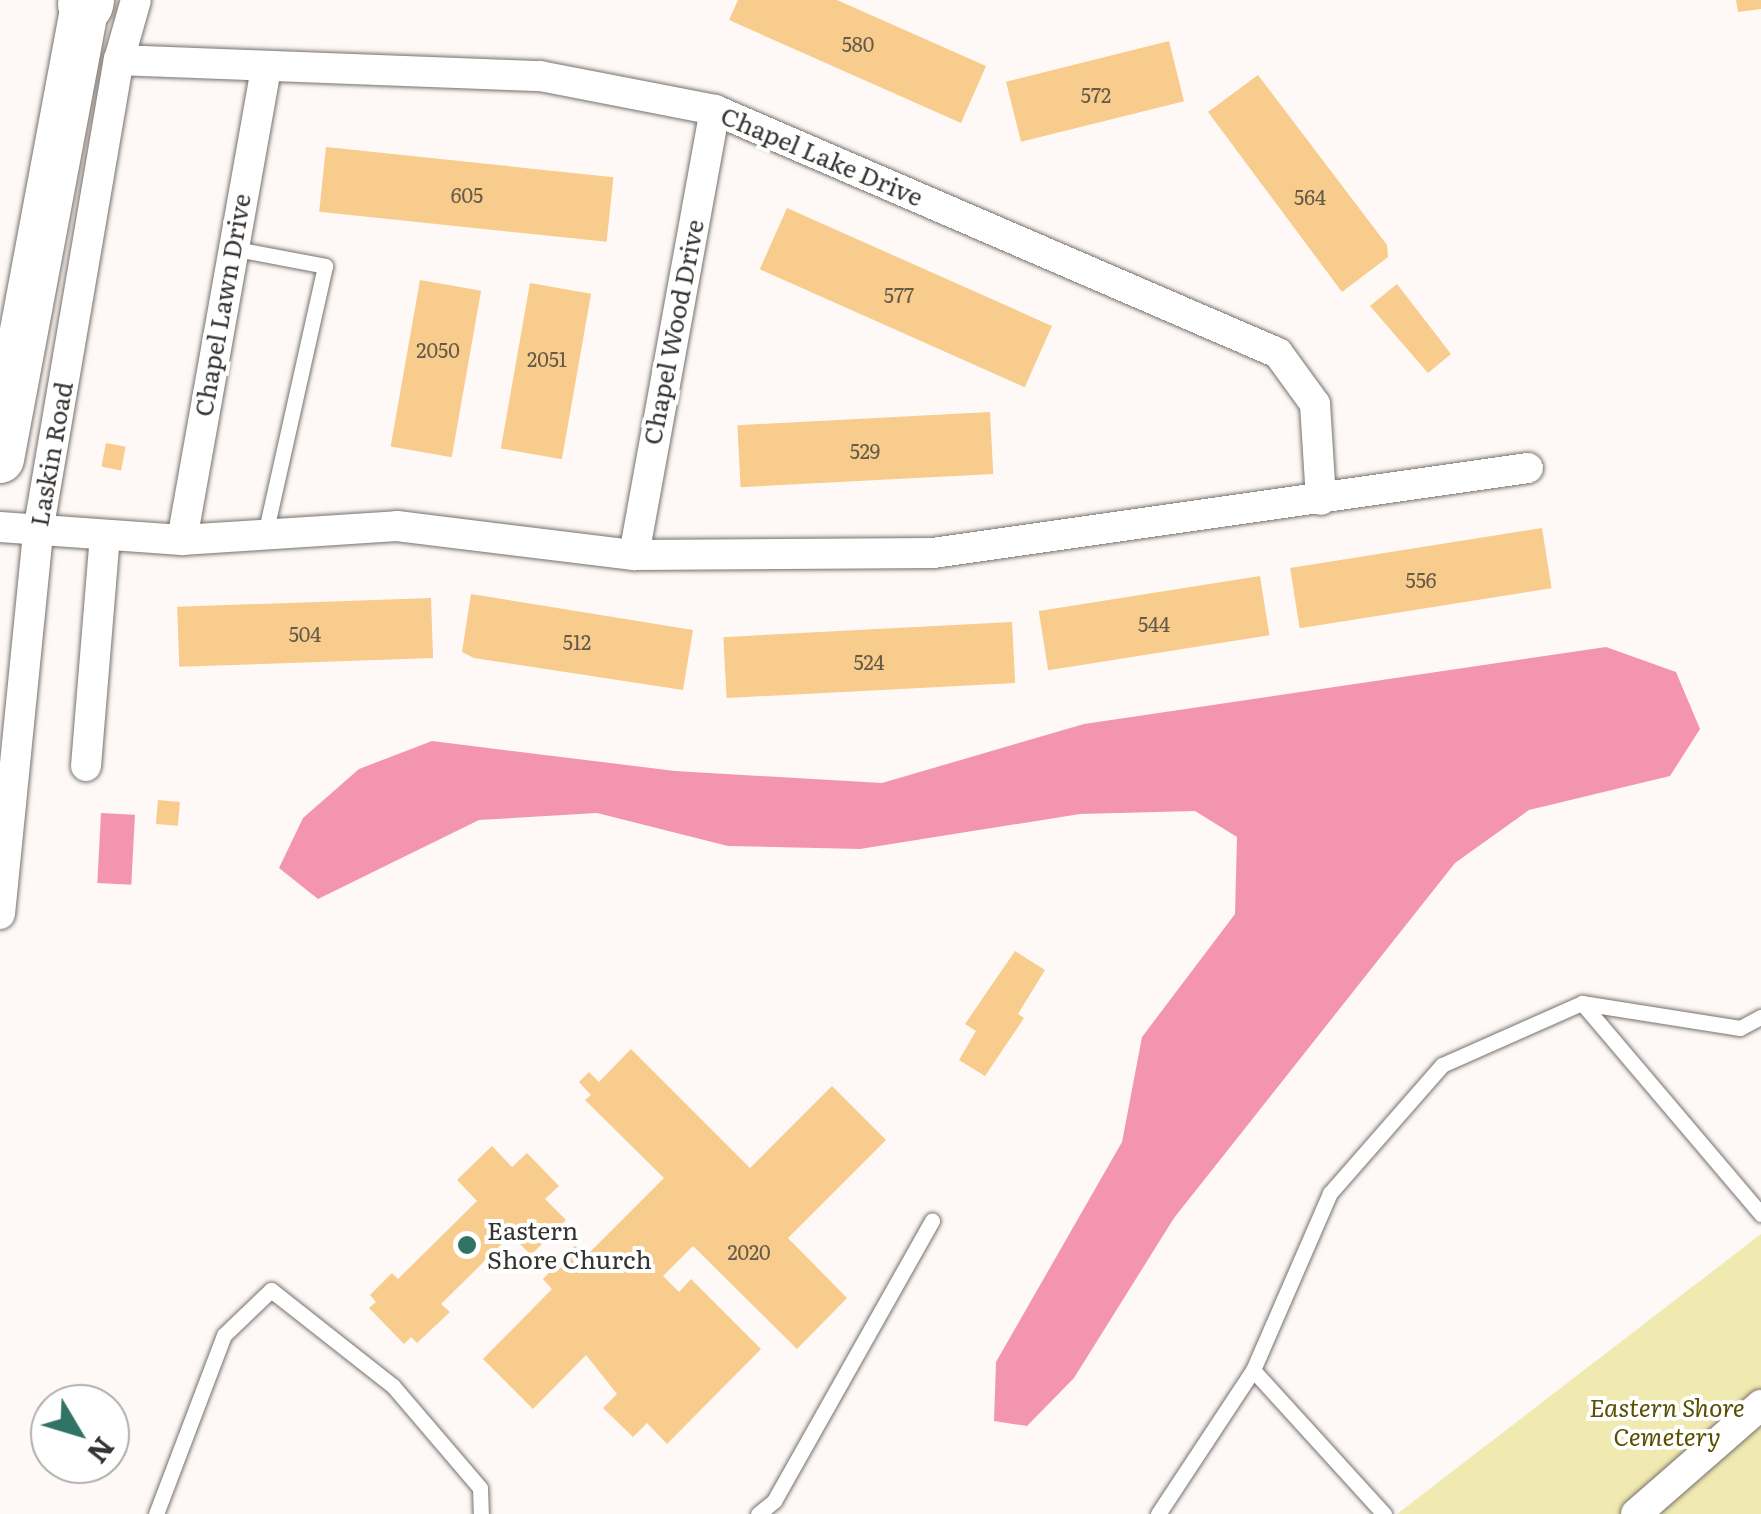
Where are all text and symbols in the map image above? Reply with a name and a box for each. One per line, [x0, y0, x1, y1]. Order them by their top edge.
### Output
house number: 580 [842, 31, 874, 55]
house number: 572 [1081, 82, 1111, 106]
street label: Chapel Lake Drive [717, 100, 927, 212]
house number: 605 [451, 182, 483, 206]
house number: 564 [1294, 184, 1326, 208]
street label: Chapel Lawn Drive [188, 191, 256, 419]
street label: Chapel Wood Drive [636, 217, 710, 447]
house number: 577 [884, 282, 914, 306]
house number: 2050 [416, 337, 460, 361]
house number: 2051 [527, 346, 567, 370]
street label: Laskin Road [24, 379, 78, 529]
house number: 529 [850, 438, 880, 462]
house number: 556 [1405, 567, 1437, 591]
house number: 544 [1138, 611, 1170, 635]
house number: 504 [289, 621, 321, 645]
house number: 512 [563, 629, 591, 653]
house number: 524 [853, 649, 885, 673]
place label: Eastern Shore Church [487, 1216, 652, 1275]
marker: Eastern Shore Church [456, 1234, 478, 1256]
house number: 2020 [727, 1239, 771, 1263]
north arrow [30, 1384, 130, 1484]
park label: Eastern Shore Cemetery [1589, 1393, 1745, 1452]
text: N [78, 1429, 126, 1473]

